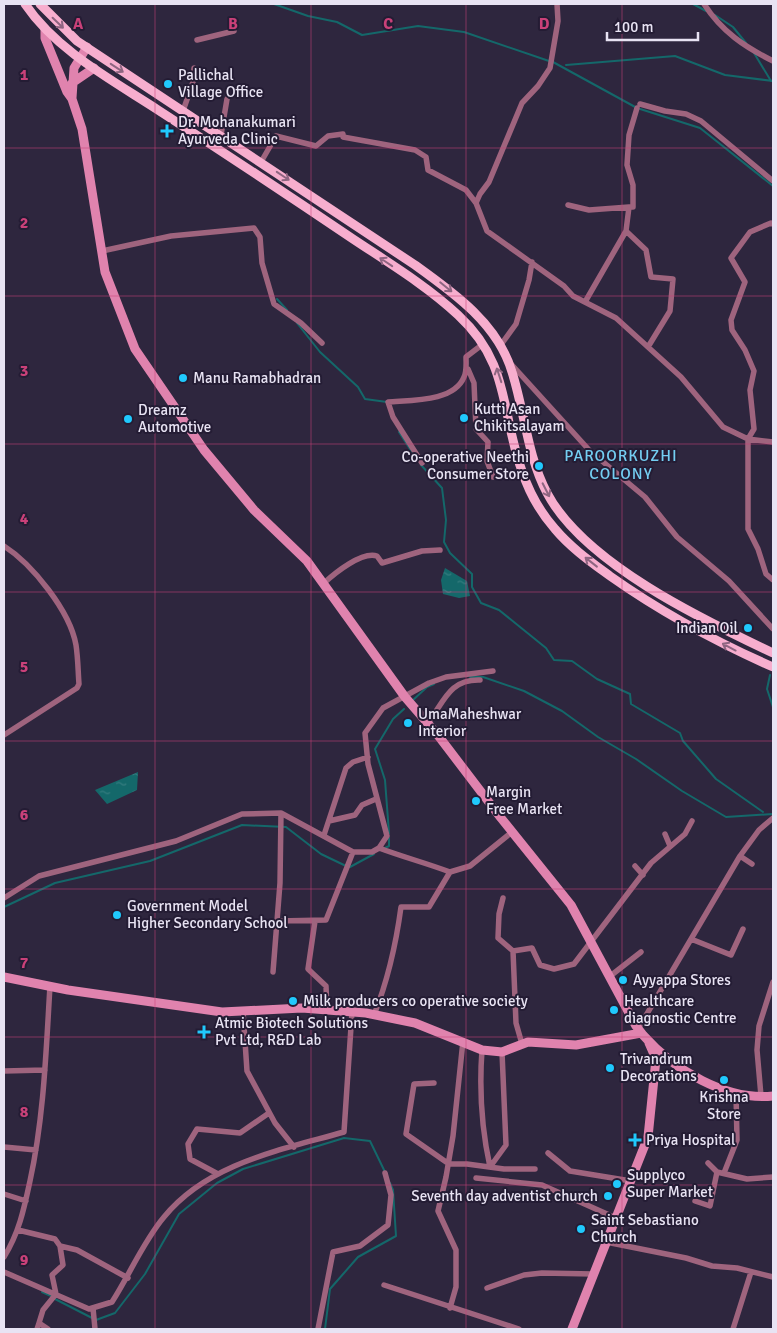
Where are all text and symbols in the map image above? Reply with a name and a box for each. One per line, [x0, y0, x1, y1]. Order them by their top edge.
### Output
scale bar [607, 10, 698, 42]
text: A [73, 14, 84, 34]
text: B [228, 14, 238, 34]
text: C [383, 14, 393, 34]
text: D [539, 14, 550, 34]
one-way arrow [52, 17, 64, 29]
text: 100 m [614, 18, 654, 36]
one-way arrow [110, 63, 124, 73]
text: 1 [20, 65, 29, 85]
place label: Pallichal Village Office [178, 66, 263, 101]
marker: Pallichal Village Office [162, 78, 174, 90]
place label: Dr. Mohanakumari Ayurveda Clinic [178, 113, 296, 148]
marker: Dr. Mohanakumari Ayurveda Clinic [160, 124, 174, 138]
one-way arrow [275, 171, 289, 181]
text: 2 [20, 213, 28, 233]
one-way arrow [380, 257, 394, 267]
one-way arrow [439, 282, 452, 293]
text: 3 [20, 361, 28, 381]
one-way arrow [493, 367, 503, 383]
place label: Manu Ramabhadran [193, 369, 321, 387]
marker: Manu Ramabhadran [177, 372, 189, 384]
place label: Kutti Asan Chikitsalayam [474, 400, 564, 435]
place label: Dreamz Automotive [138, 401, 211, 436]
marker: Kutti Asan Chikitsalayam [458, 412, 470, 424]
marker: Dreamz Automotive [122, 413, 134, 425]
district label: PAROORKUZHI COLONY [564, 446, 678, 484]
place label: Co-operative Neethi Consumer Store [401, 448, 529, 483]
marker: Co-operative Neethi Consumer Store [533, 460, 545, 472]
one-way arrow [542, 482, 551, 497]
text: 4 [20, 509, 29, 529]
one-way arrow [585, 556, 598, 567]
place label: Indian Oil [676, 619, 738, 637]
marker: Indian Oil [742, 622, 754, 634]
one-way arrow [722, 642, 736, 652]
text: 5 [20, 657, 28, 677]
place label: UmaMaheshwar Interior [418, 705, 522, 740]
marker: UmaMaheshwar Interior [402, 717, 414, 729]
place label: Margin Free Market [486, 783, 562, 818]
marker: Margin Free Market [470, 795, 482, 807]
text: 6 [20, 805, 29, 825]
place label: Government Model Higher Secondary School [127, 897, 288, 932]
marker: Government Model Higher Secondary School [111, 909, 123, 921]
text: 7 [20, 953, 29, 973]
place label: Ayyappa Stores [633, 971, 731, 989]
marker: Ayyappa Stores [617, 974, 629, 986]
place label: Milk producers co operative society [303, 992, 528, 1010]
place label: Healthcare diagnostic Centre [624, 992, 736, 1027]
marker: Milk producers co operative society [287, 995, 299, 1007]
marker: Healthcare diagnostic Centre [608, 1004, 620, 1016]
place label: Atmic Biotech Solutions Pvt Ltd, R&D Lab [215, 1014, 368, 1049]
marker: Atmic Biotech Solutions Pvt Ltd, R&D Lab [197, 1025, 211, 1039]
place label: Trivandrum Decorations [620, 1050, 697, 1085]
marker: Trivandrum Decorations [604, 1062, 616, 1074]
marker: Krishna Store [718, 1074, 730, 1086]
place label: Krishna Store [699, 1088, 749, 1123]
text: 8 [20, 1102, 29, 1122]
place label: Priya Hospital [646, 1131, 735, 1149]
marker: Priya Hospital [628, 1133, 642, 1147]
place label: Supplyco Super Market [627, 1166, 713, 1201]
marker: Supplyco Super Market [611, 1178, 623, 1190]
place label: Seventh day adventist church [411, 1187, 598, 1205]
marker: Seventh day adventist church [602, 1190, 614, 1202]
place label: Saint Sebastiano Church [591, 1211, 699, 1246]
marker: Saint Sebastiano Church [575, 1223, 587, 1235]
text: 9 [20, 1250, 29, 1270]

